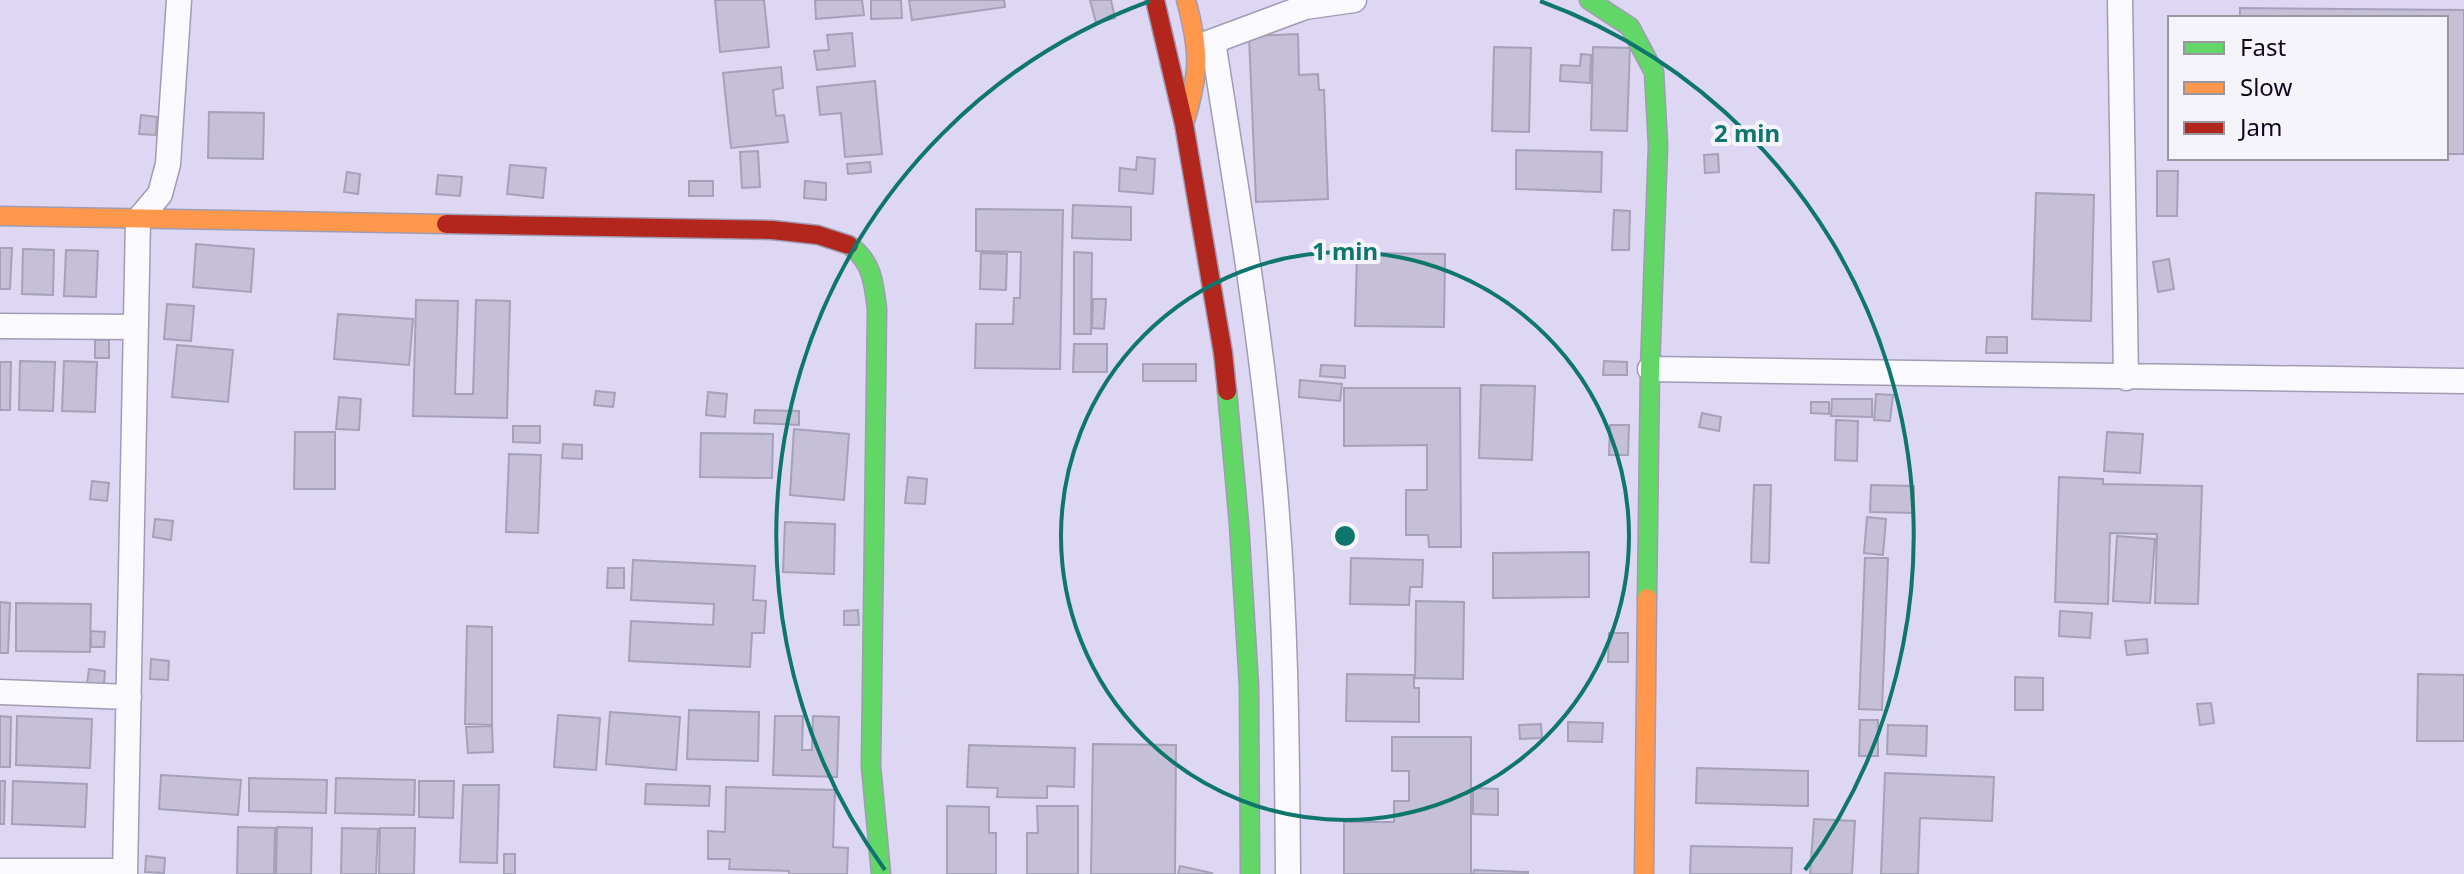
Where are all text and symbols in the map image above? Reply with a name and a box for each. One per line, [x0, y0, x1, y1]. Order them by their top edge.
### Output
legend [2168, 16, 2448, 160]
text: Fast [2240, 30, 2286, 63]
text: Slow [2240, 70, 2292, 103]
text: Jam [2238, 110, 2282, 143]
text: 2 min [1714, 116, 1780, 149]
text: 1 min [1312, 234, 1378, 267]
centre of rings [1331, 522, 1359, 550]

